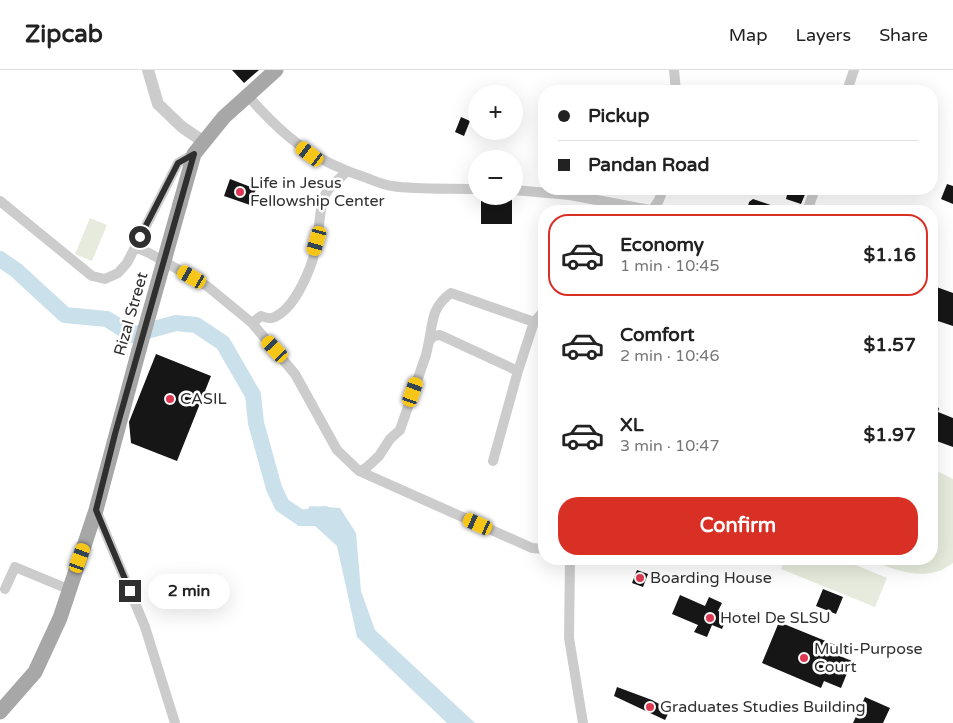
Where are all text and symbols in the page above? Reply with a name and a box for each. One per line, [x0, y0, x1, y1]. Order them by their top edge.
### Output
text: Zipcab [25, 20, 103, 49]
text: Map [729, 24, 768, 46]
text: Layers [796, 24, 851, 46]
text: Share [879, 24, 928, 46]
map controls [468, 85, 523, 205]
button: + [468, 85, 523, 140]
text: Pickup [588, 105, 649, 127]
car [293, 139, 326, 169]
button: − [468, 150, 523, 205]
text: Pandan Road [588, 154, 709, 176]
place label: Life in Jesus Fellowship Center [250, 173, 386, 211]
marker: Life in Jesus Fellowship Center [234, 186, 246, 198]
car [305, 225, 328, 257]
route start [129, 226, 151, 248]
icon: car [560, 233, 605, 278]
text: Economy [620, 234, 704, 256]
text: $1.16 [864, 244, 916, 266]
text: 1 min · 10:45 [620, 256, 719, 276]
car [175, 263, 208, 291]
street label: Rizal Street [110, 270, 152, 358]
icon: car [560, 323, 605, 368]
text: Comfort [620, 324, 694, 346]
car [259, 333, 290, 365]
text: $1.57 [864, 334, 916, 356]
text: 2 min · 10:46 [620, 346, 719, 366]
car [401, 375, 424, 409]
place label: CASIL [180, 389, 227, 409]
marker: CASIL [164, 393, 176, 405]
icon: car [560, 413, 605, 458]
text: XL [620, 414, 644, 436]
text: $1.97 [864, 424, 916, 446]
text: 3 min · 10:47 [620, 436, 719, 456]
button: Confirm [558, 497, 918, 555]
car [461, 511, 494, 537]
car [67, 541, 92, 575]
place label: Boarding House [650, 568, 772, 588]
marker: Boarding House [634, 572, 646, 584]
callout: 2 min [148, 574, 230, 608]
route end [119, 580, 141, 602]
text: 2 min [168, 581, 210, 601]
place label: Hotel De SLSU [720, 608, 831, 628]
marker: Hotel De SLSU [704, 612, 716, 624]
place label: Multi-Purpose Court [814, 639, 923, 677]
marker: Multi-Purpose Court [798, 652, 810, 664]
place label: Graduates Studies Building [660, 697, 866, 717]
marker: Graduates Studies Building [644, 701, 656, 713]

